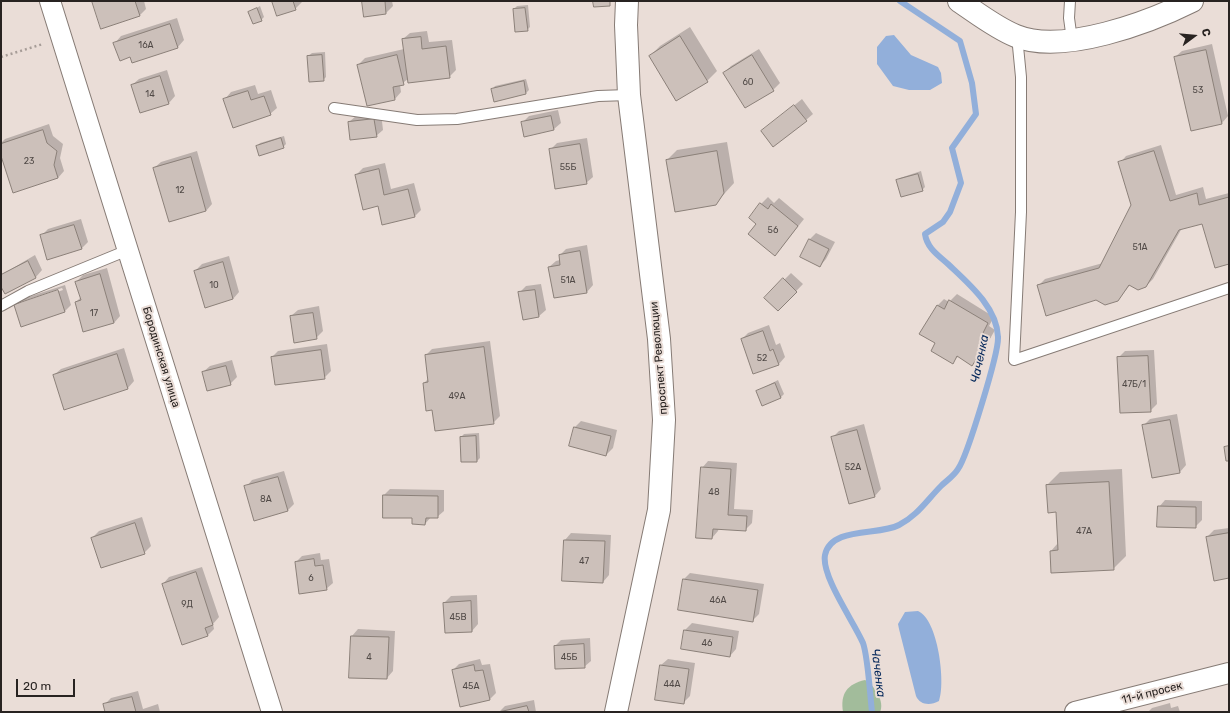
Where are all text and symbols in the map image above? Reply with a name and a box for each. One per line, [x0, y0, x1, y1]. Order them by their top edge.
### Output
north arrow [1174, 16, 1214, 56]
text: С [1199, 27, 1213, 38]
house number: 16А [138, 40, 154, 50]
house number: 60 [742, 77, 754, 87]
house number: 53 [1193, 85, 1203, 95]
house number: 14 [145, 89, 155, 99]
house number: 23 [24, 156, 34, 166]
house number: 55Б [560, 162, 576, 172]
house number: 12 [175, 185, 185, 195]
house number: 56 [768, 225, 778, 235]
house number: 51А [1132, 242, 1148, 252]
house number: 51А [560, 275, 576, 285]
house number: 10 [209, 280, 219, 290]
street label: проспект Революции [647, 301, 671, 415]
street label: Бородинская улица [139, 305, 183, 409]
house number: 17 [90, 308, 98, 318]
water label: Чаченка [968, 333, 992, 385]
house number: 52 [757, 353, 767, 363]
house number: 47Б/1 [1122, 379, 1146, 389]
house number: 49А [449, 391, 465, 401]
house number: 52А [845, 462, 861, 472]
house number: 48 [708, 487, 720, 497]
house number: 8А [260, 494, 272, 504]
house number: 47А [1076, 526, 1092, 536]
house number: 47 [579, 556, 589, 566]
house number: 6 [308, 573, 314, 583]
house number: 46А [709, 595, 727, 605]
house number: 9Д [181, 599, 193, 609]
house number: 45В [450, 612, 466, 622]
house number: 46 [701, 638, 713, 648]
water label: Чаченка [868, 648, 888, 698]
house number: 4 [366, 652, 372, 662]
house number: 45Б [561, 652, 577, 662]
scale bar [18, 671, 77, 697]
text: 20 m [23, 679, 51, 693]
house number: 44А [663, 679, 681, 689]
street label: 11-й просек [1120, 679, 1184, 707]
house number: 45А [463, 681, 479, 691]

